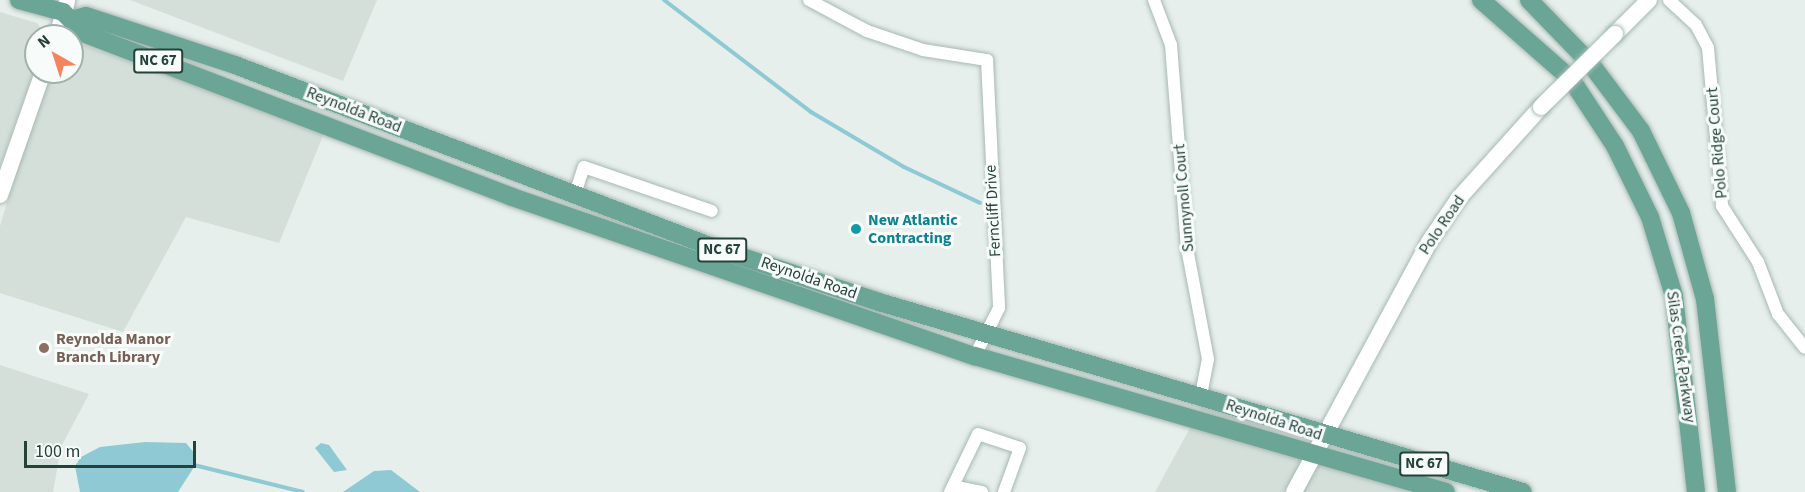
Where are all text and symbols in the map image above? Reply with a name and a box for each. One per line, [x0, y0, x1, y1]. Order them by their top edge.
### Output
north arrow [24, 24, 84, 84]
text: N [33, 30, 55, 53]
road number: NC 67 [132, 49, 184, 73]
street label: Reynolda Road [304, 83, 404, 137]
street label: Polo Ridge Court [1703, 87, 1731, 199]
street label: Sunnynoll Court [1170, 143, 1198, 253]
street label: Ferncliff Drive [981, 164, 1005, 258]
street label: Polo Road [1415, 192, 1469, 258]
place label: New Atlantic Contracting [868, 210, 958, 248]
marker: New Atlantic Contracting [849, 222, 863, 236]
road number: NC 67 [696, 238, 748, 262]
street label: Reynolda Road [758, 253, 860, 303]
street label: Silas Creek Parkway [1662, 290, 1700, 424]
place label: Reynolda Manor Branch Library [56, 329, 171, 367]
marker: Reynolda Manor Branch Library [37, 341, 51, 355]
street label: Reynolda Road [1223, 395, 1325, 445]
scale bar [27, 429, 200, 467]
text: 100 m [35, 439, 80, 464]
road number: NC 67 [1398, 452, 1450, 476]

